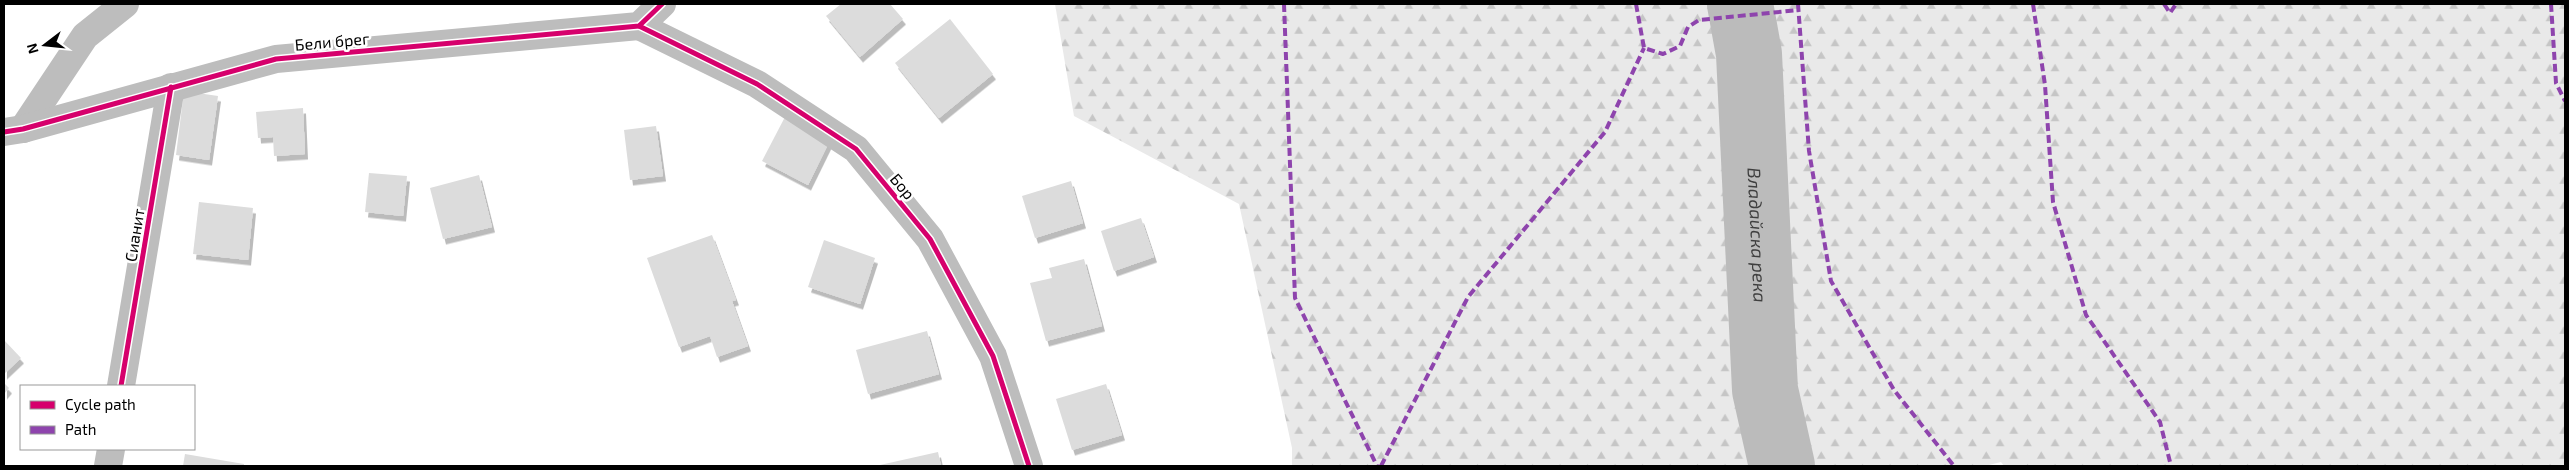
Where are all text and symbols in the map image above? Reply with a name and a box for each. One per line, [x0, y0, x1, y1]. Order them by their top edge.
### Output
north arrow [20, 20, 70, 70]
street label: Бели брег [294, 28, 371, 54]
text: N [22, 42, 42, 56]
water label: Владайска река [1743, 167, 1772, 303]
street label: Бор [887, 169, 919, 203]
street label: Сианит [120, 207, 148, 263]
legend [20, 385, 195, 450]
text: Cycle path [65, 395, 136, 413]
text: Path [65, 420, 96, 438]

